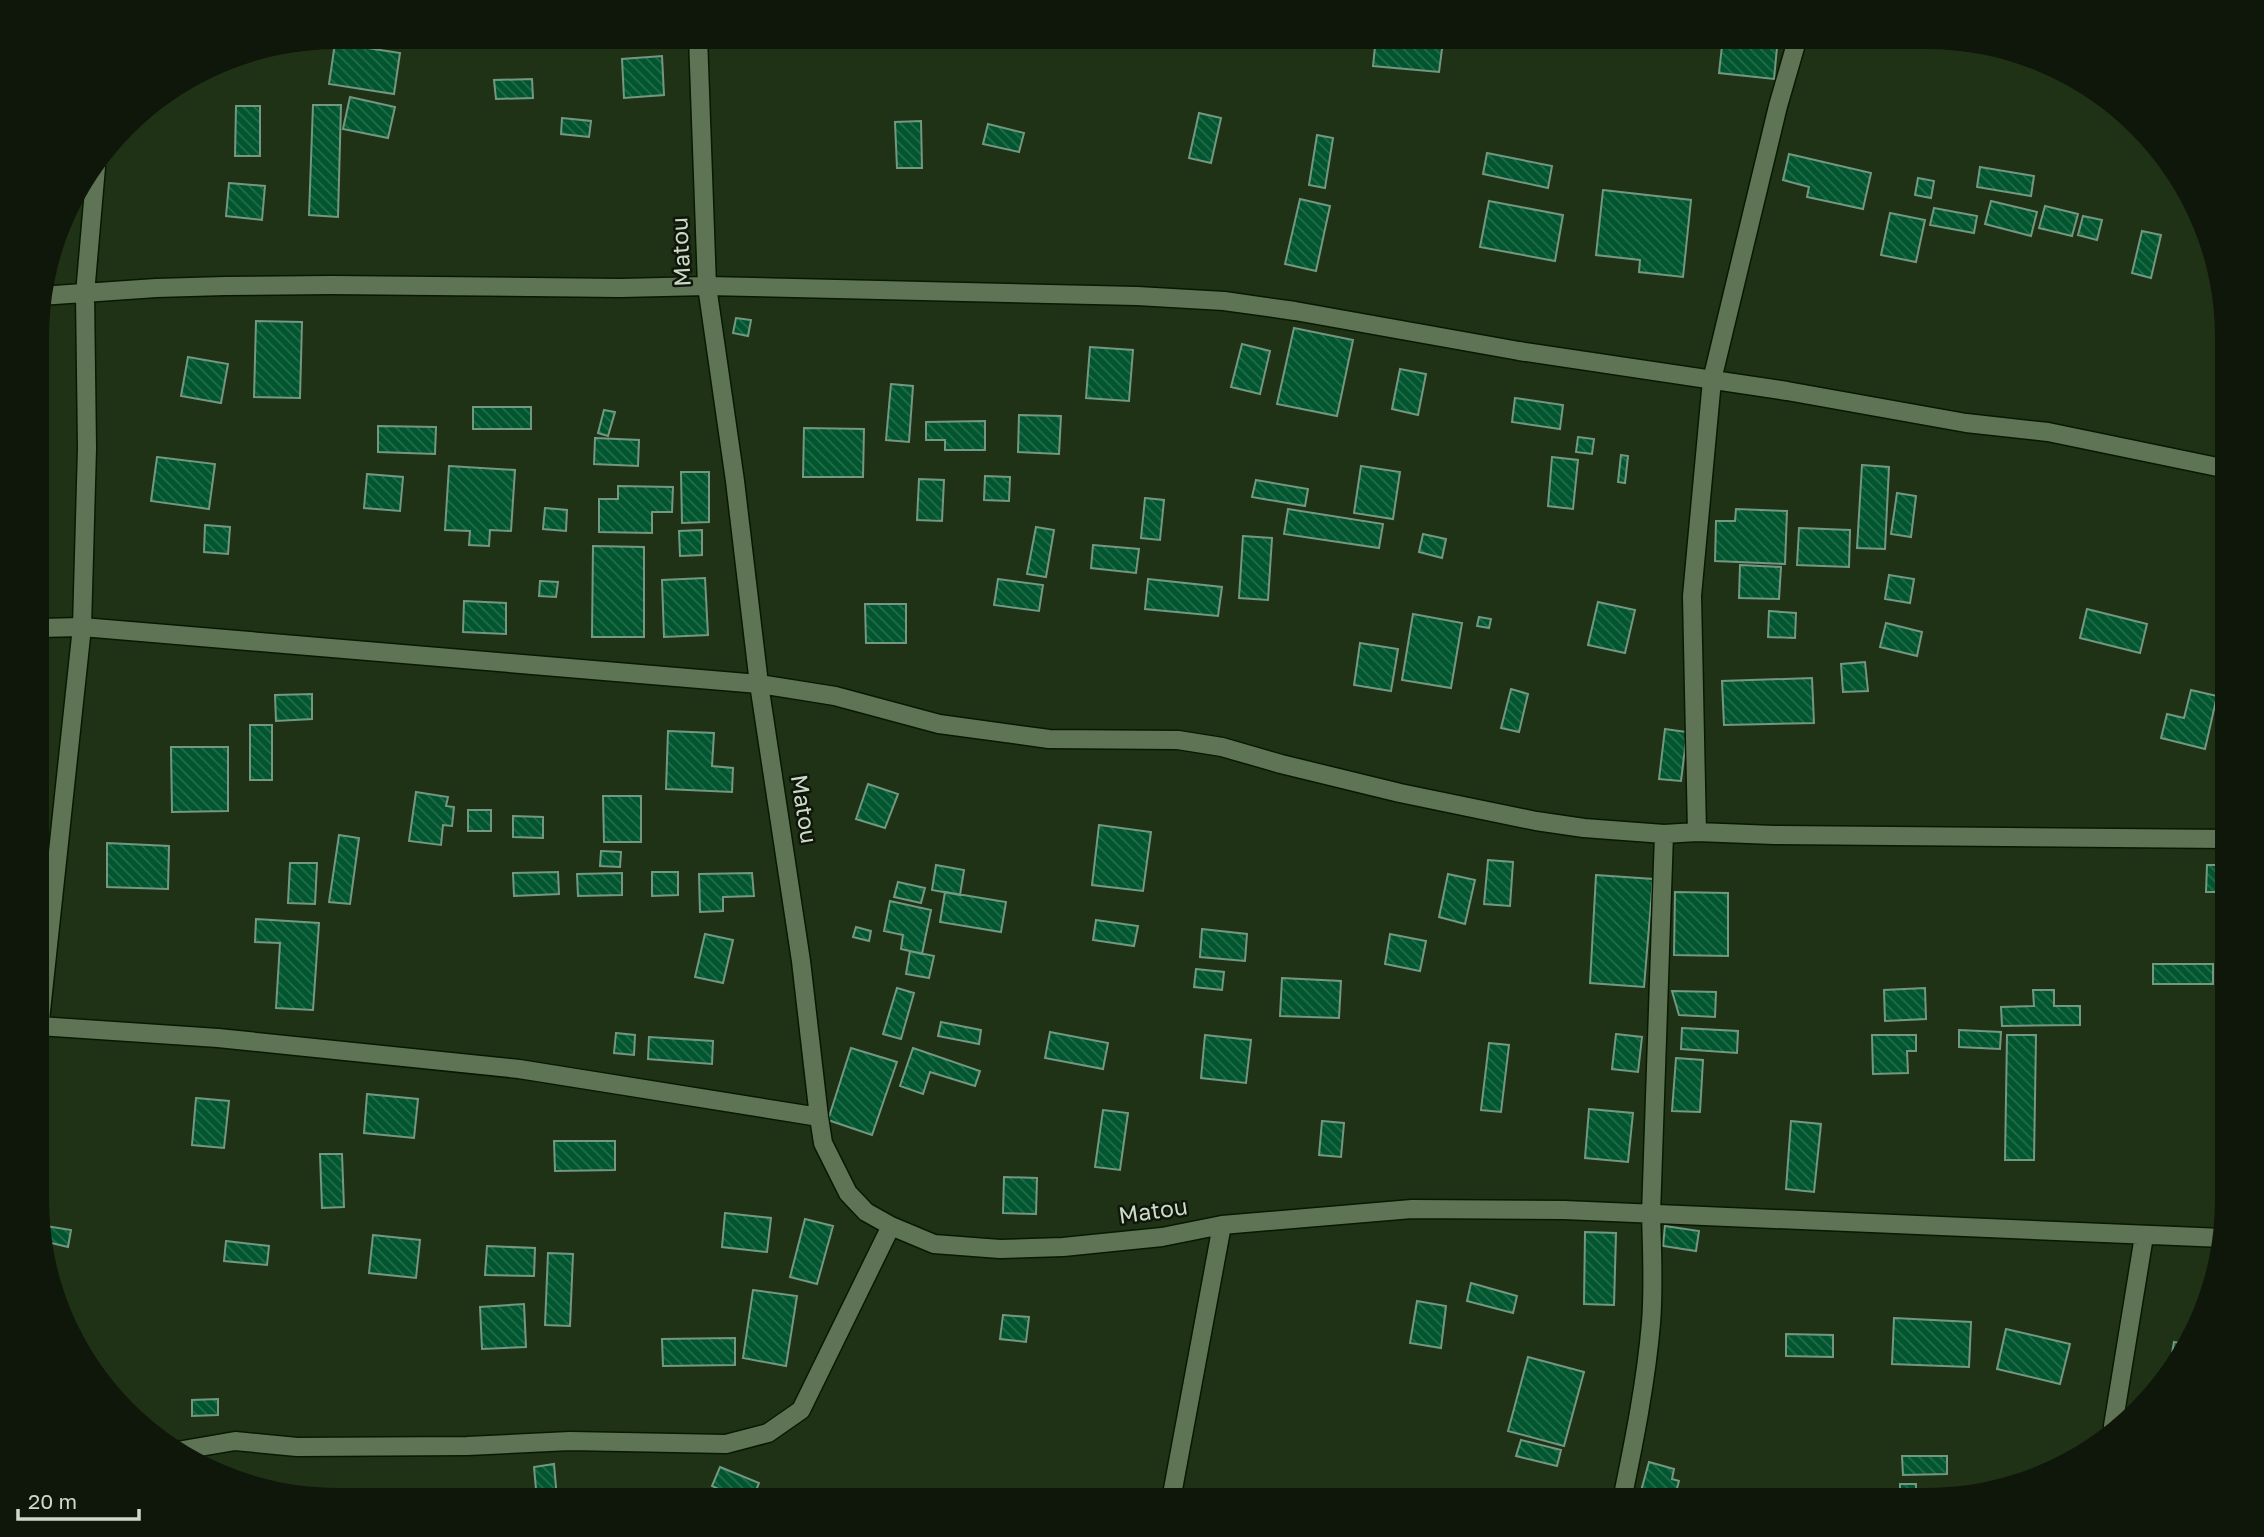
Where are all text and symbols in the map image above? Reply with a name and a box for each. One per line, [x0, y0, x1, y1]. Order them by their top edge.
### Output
street label: Matou [664, 217, 696, 287]
street label: Matou [786, 772, 824, 845]
street label: Matou [1117, 1191, 1189, 1229]
scale bar [18, 1478, 138, 1522]
text: 20 m [28, 1488, 77, 1514]

